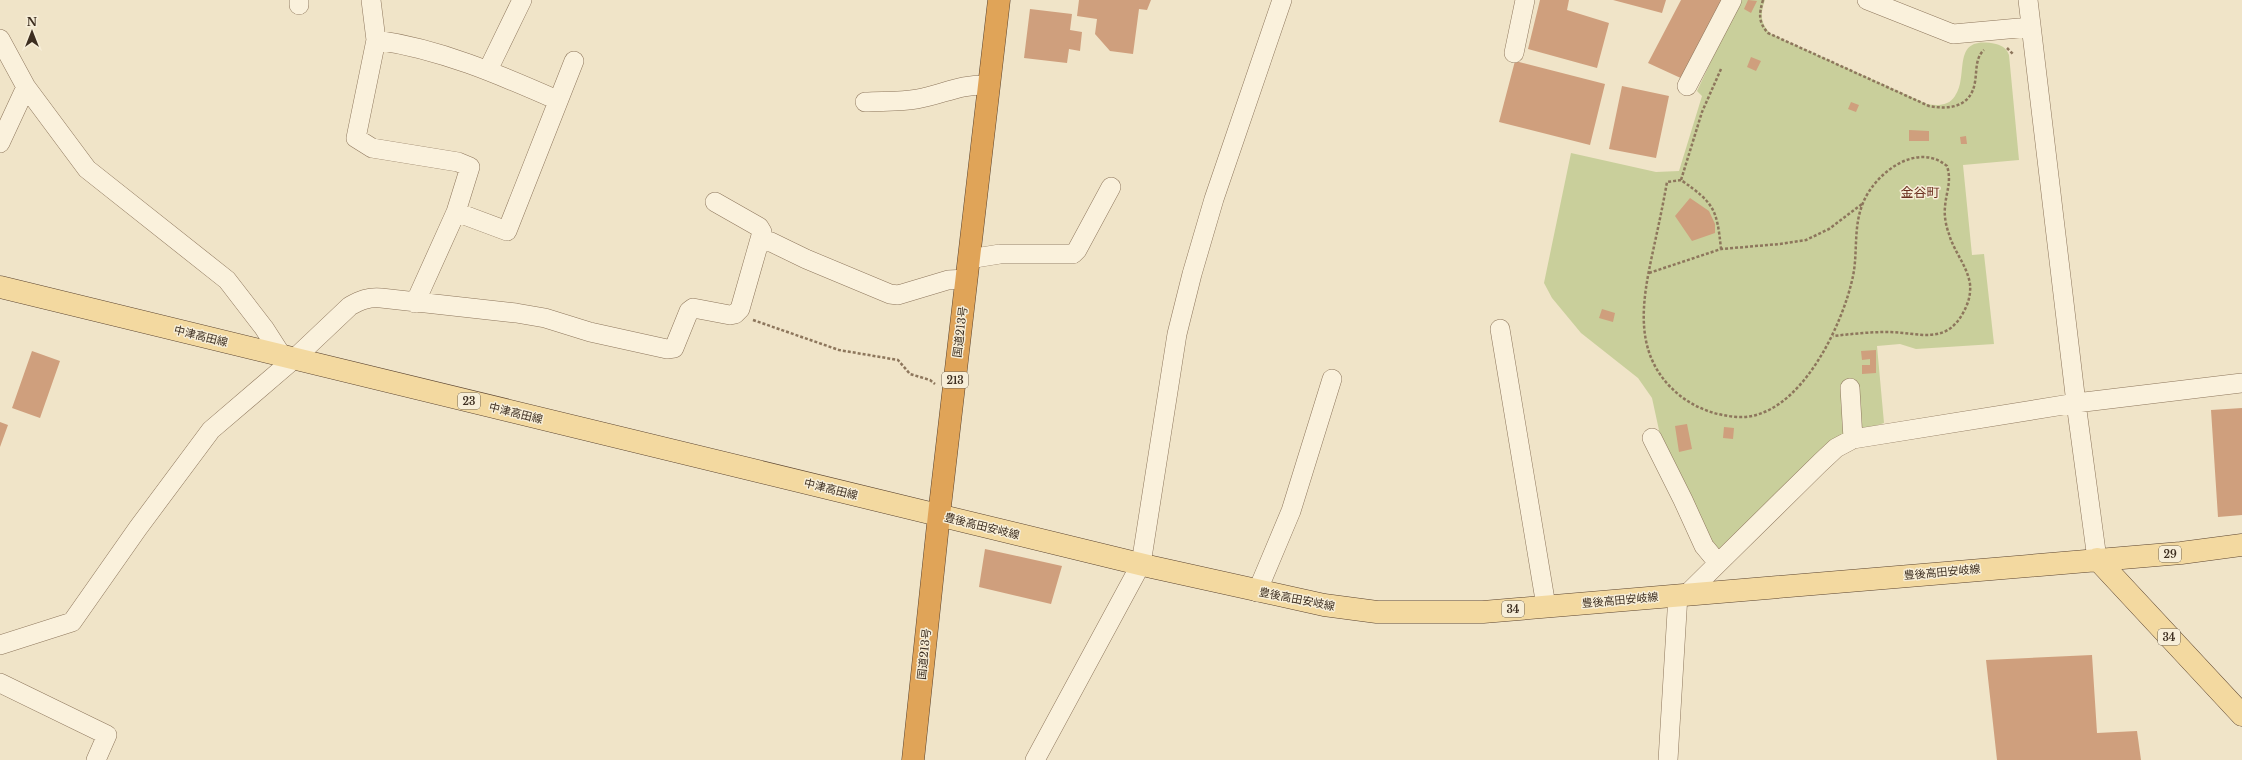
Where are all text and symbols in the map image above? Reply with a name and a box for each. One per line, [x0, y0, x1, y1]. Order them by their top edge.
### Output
north arrow [12, 12, 52, 52]
text: N [27, 15, 38, 29]
district label: 金谷町 [1900, 184, 1940, 201]
street label: 国道213号 [950, 306, 970, 358]
street label: 中津高田線 [173, 323, 229, 349]
road number: 213 [942, 372, 968, 388]
road number: 23 [458, 393, 480, 409]
street label: 中津高田線 [488, 400, 544, 426]
street label: 中津高田線 [803, 476, 859, 502]
street label: 豊後高田安岐線 [943, 510, 1021, 542]
road number: 29 [2159, 546, 2181, 562]
street label: 豊後高田安岐線 [1903, 562, 1981, 582]
street label: 豊後高田安岐線 [1258, 585, 1336, 613]
street label: 豊後高田安岐線 [1581, 590, 1659, 610]
road number: 34 [1502, 601, 1524, 617]
street label: 国道213号 [914, 628, 934, 680]
road number: 34 [2158, 629, 2180, 645]

